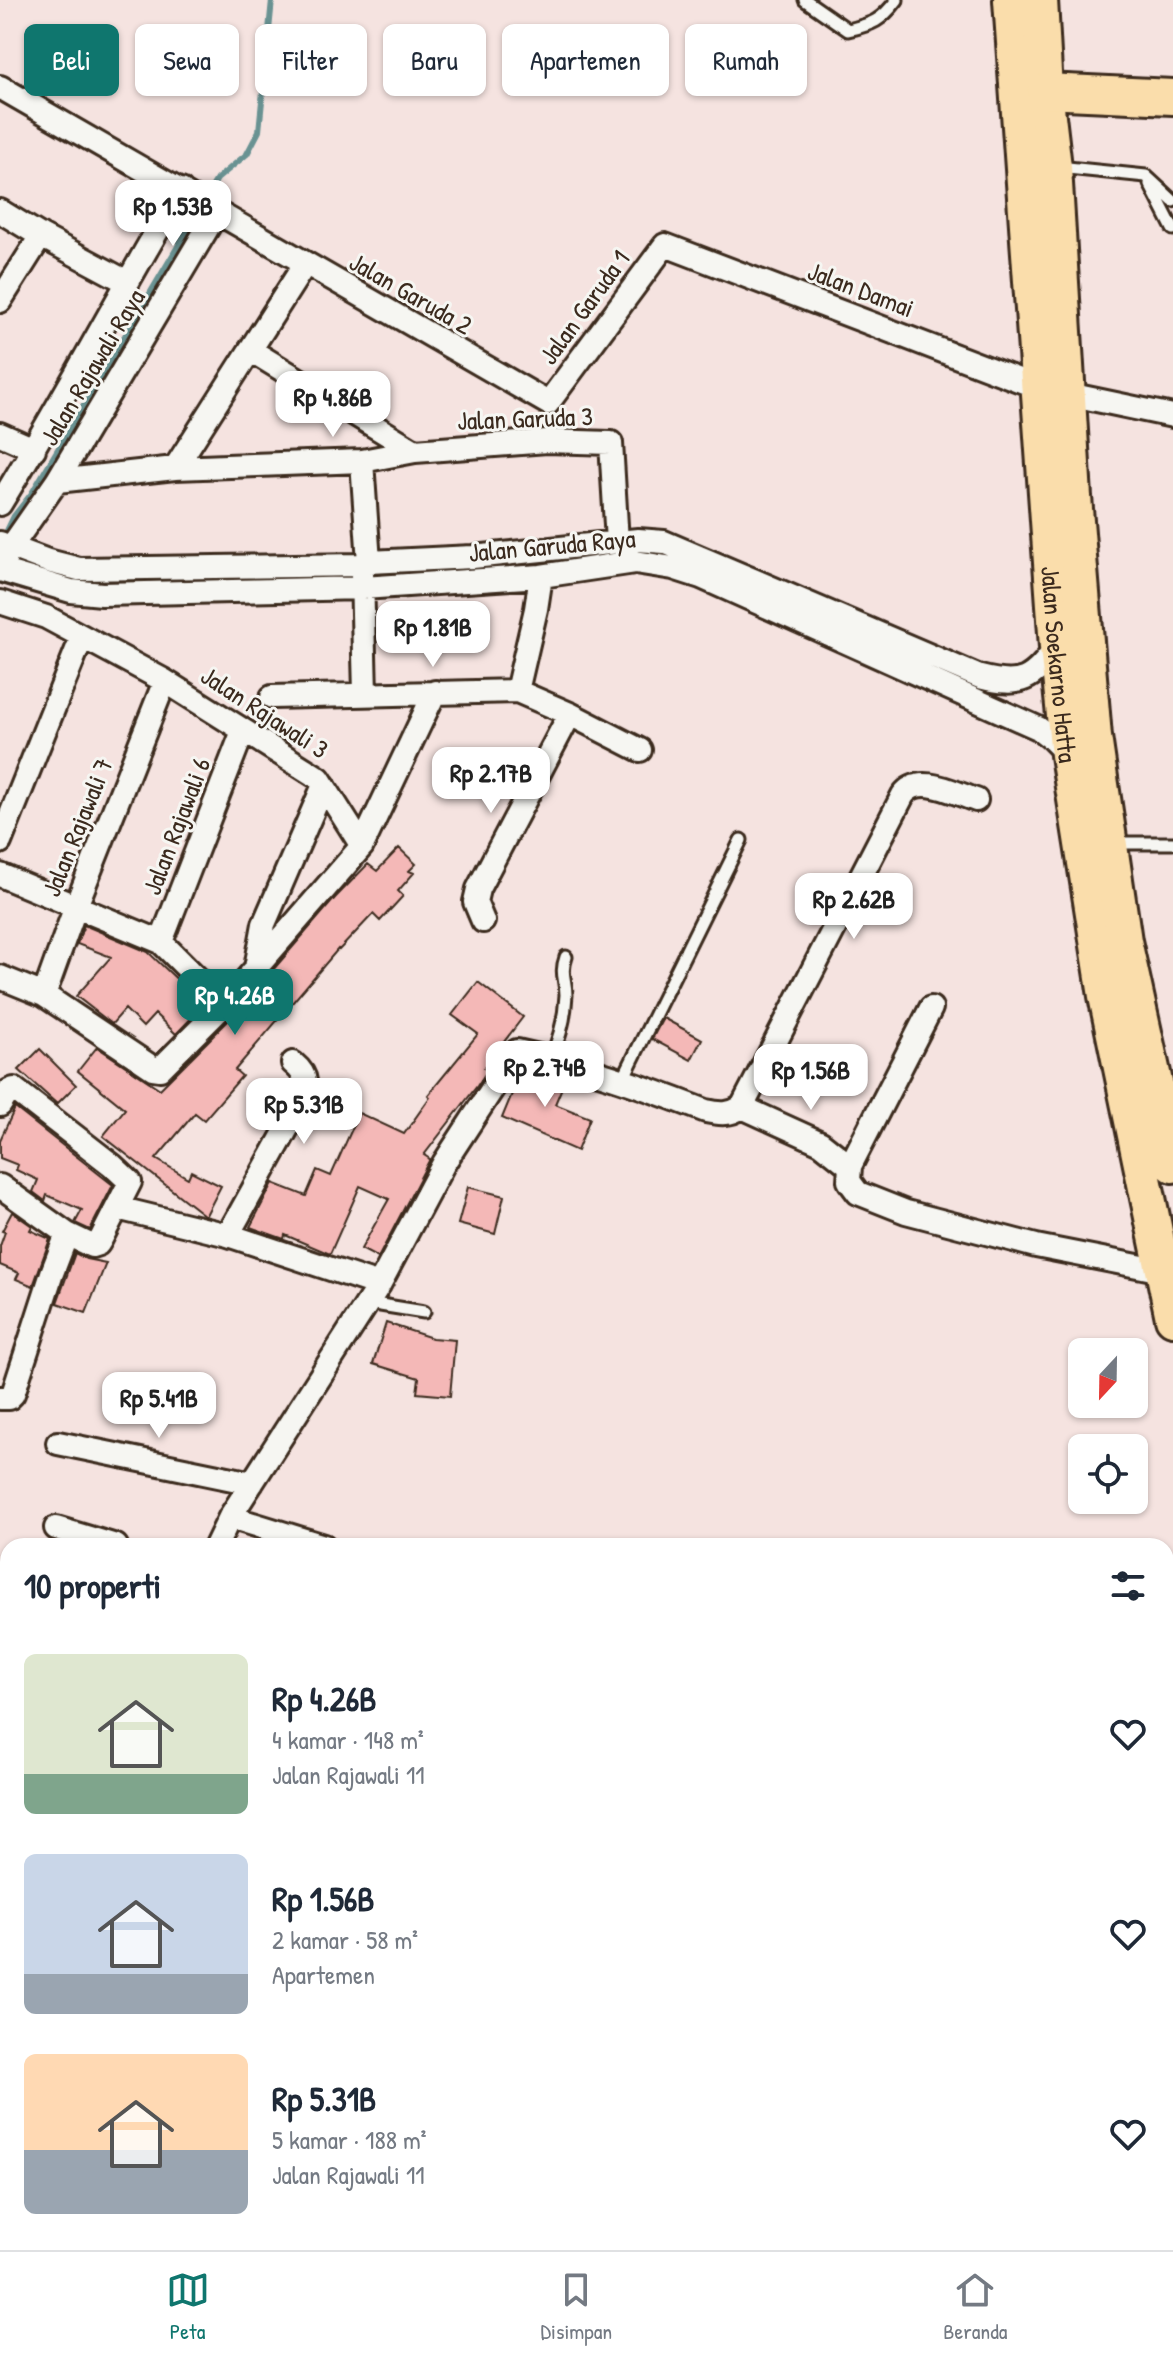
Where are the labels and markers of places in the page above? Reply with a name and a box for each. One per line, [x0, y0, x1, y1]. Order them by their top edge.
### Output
pin: Rp 1.53B [90, 180, 256, 248]
pin: Rp 4.86B [250, 371, 416, 439]
pin: Rp 1.81B [350, 601, 516, 669]
pin: Rp 2.17B [408, 747, 574, 815]
pin: Rp 2.62B [771, 873, 937, 941]
pin: Rp 4.26B [152, 969, 318, 1037]
pin: Rp 2.74B [462, 1041, 628, 1109]
pin: Rp 1.56B [728, 1044, 894, 1112]
pin: Rp 5.31B [221, 1078, 387, 1146]
pin: Rp 5.41B [76, 1372, 242, 1440]

